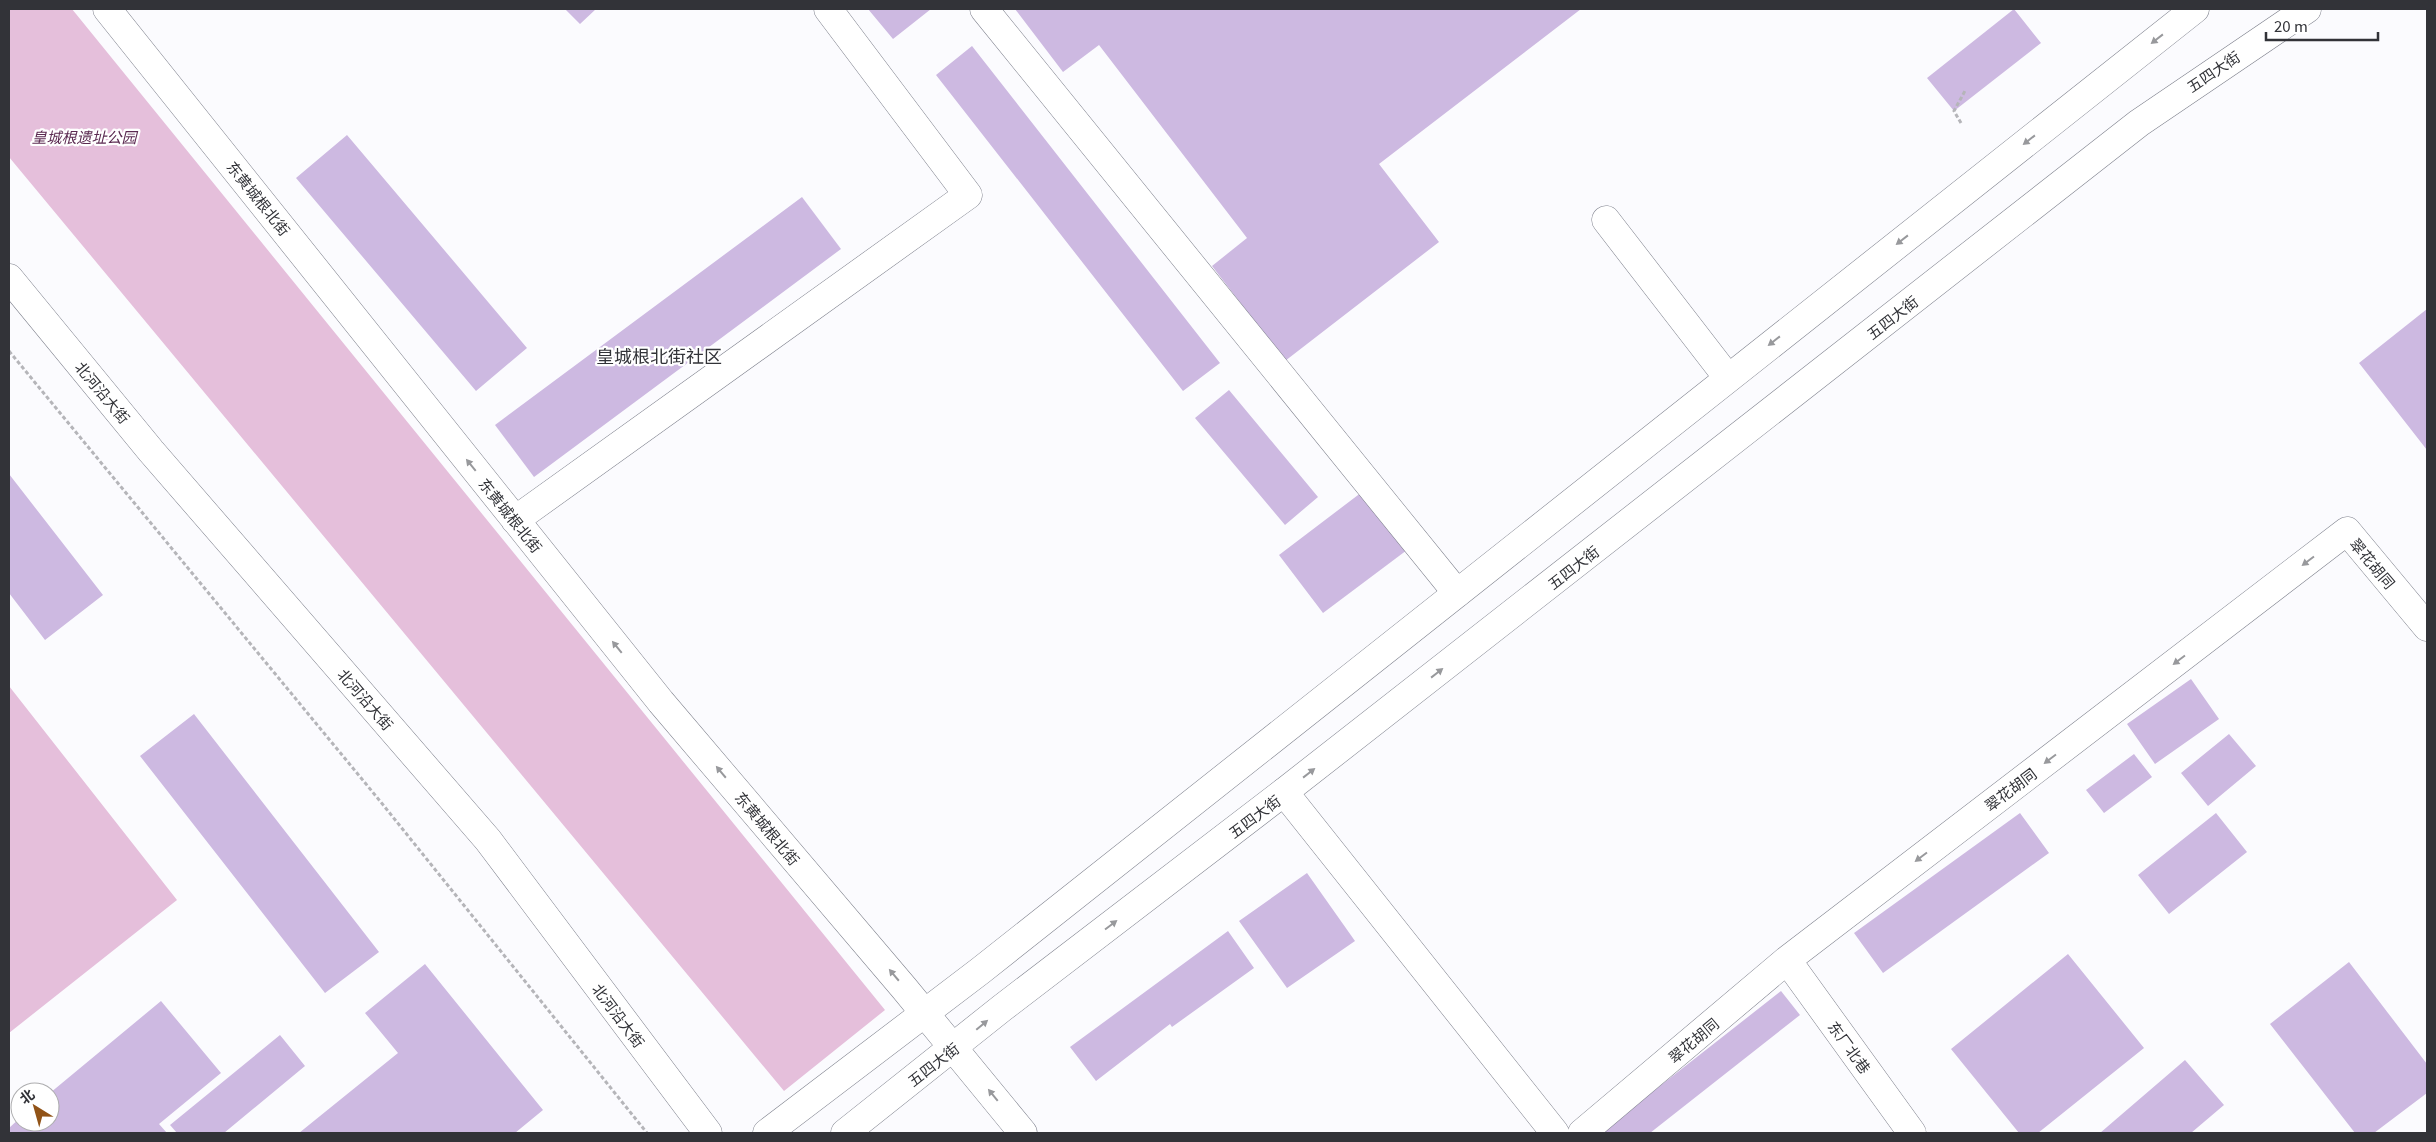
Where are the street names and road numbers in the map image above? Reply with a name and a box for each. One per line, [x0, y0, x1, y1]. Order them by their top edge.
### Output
street label: 五四大街 [2182, 46, 2244, 96]
street label: 东黄城根北街 [223, 156, 295, 240]
street label: 五四大街 [1862, 290, 1922, 344]
street label: 北河沿大街 [71, 357, 135, 427]
street label: 东黄城根北街 [475, 473, 547, 557]
street label: 翠花胡同 [2346, 533, 2400, 593]
street label: 五四大街 [1543, 540, 1603, 594]
street label: 北河沿大街 [333, 664, 399, 734]
street label: 翠花胡同 [1980, 763, 2040, 815]
street label: 东黄城根北街 [731, 787, 805, 869]
street label: 五四大街 [1224, 790, 1284, 842]
street label: 北河沿大街 [588, 979, 650, 1051]
street label: 翠花胡同 [1663, 1013, 1723, 1067]
street label: 东厂北巷 [1824, 1017, 1876, 1077]
street label: 五四大街 [903, 1037, 963, 1091]

